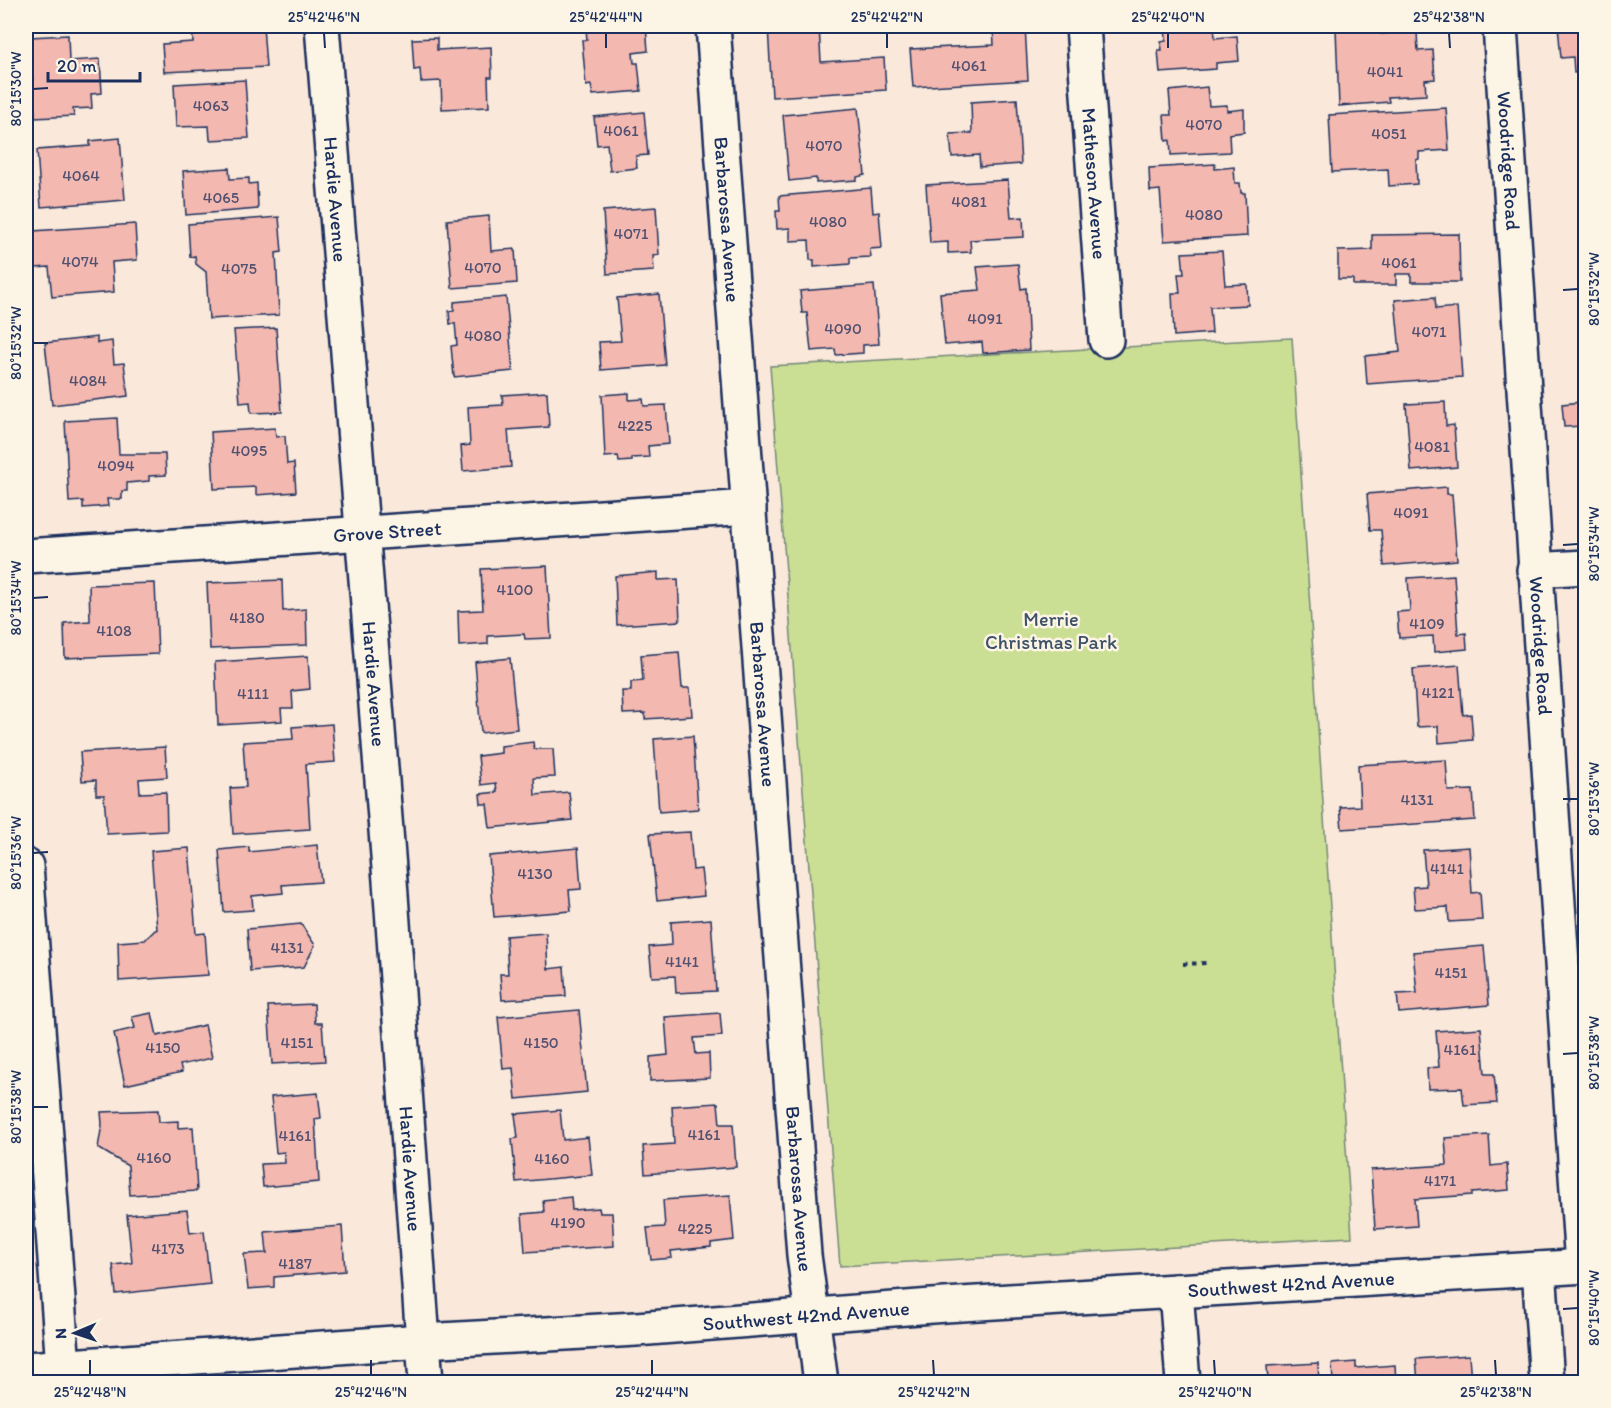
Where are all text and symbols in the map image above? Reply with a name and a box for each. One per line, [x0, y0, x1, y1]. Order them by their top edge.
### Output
text: 25°42'46"N [288, 8, 360, 26]
text: 25°42'44"N [569, 8, 643, 26]
text: 25°42'42"N [851, 8, 923, 26]
text: 25°42'40"N [1131, 8, 1205, 26]
text: 25°42'38"N [1413, 8, 1485, 26]
scale bar [48, 45, 140, 83]
text: 80°15'30"W [7, 51, 25, 127]
text: 20 m [57, 55, 97, 77]
house number: 4061 [951, 56, 987, 75]
house number: 4041 [1367, 62, 1404, 81]
street label: Woodridge Road [1492, 91, 1525, 231]
house number: 4063 [193, 96, 230, 115]
street label: Matheson Avenue [1077, 107, 1112, 260]
house number: 4070 [1185, 115, 1223, 134]
house number: 4061 [603, 121, 639, 140]
house number: 4051 [1371, 124, 1407, 143]
street label: Hardie Avenue [319, 136, 353, 263]
street label: Barbarossa Avenue [709, 136, 745, 303]
house number: 4070 [805, 136, 843, 155]
house number: 4064 [62, 166, 100, 185]
house number: 4065 [203, 188, 239, 207]
house number: 4081 [951, 192, 987, 211]
house number: 4080 [1185, 205, 1223, 224]
house number: 4080 [809, 212, 847, 231]
house number: 4071 [614, 224, 649, 243]
house number: 4074 [61, 252, 99, 271]
text: 80°15'32"W [1585, 252, 1603, 326]
house number: 4061 [1381, 253, 1417, 272]
house number: 4070 [464, 258, 502, 277]
house number: 4075 [221, 259, 257, 278]
text: 80°15'32"W [7, 306, 25, 380]
house number: 4091 [967, 309, 1003, 328]
house number: 4090 [824, 319, 862, 338]
house number: 4071 [1412, 322, 1447, 341]
house number: 4080 [464, 326, 502, 345]
house number: 4084 [69, 371, 107, 390]
house number: 4225 [618, 416, 652, 435]
house number: 4081 [1414, 437, 1450, 456]
house number: 4095 [231, 441, 267, 460]
house number: 4094 [97, 456, 135, 475]
house number: 4091 [1393, 503, 1429, 522]
text: 80°15'34"W [1585, 506, 1603, 582]
street label: Grove Street [332, 516, 443, 547]
text: 80°15'34"W [7, 560, 25, 636]
street label: Woodridge Road [1524, 575, 1558, 716]
house number: 4100 [497, 580, 533, 599]
park label: Merrie Christmas Park [985, 607, 1117, 654]
house number: 4180 [229, 608, 265, 627]
house number: 4109 [1409, 614, 1445, 633]
street label: Hardie Avenue [357, 620, 391, 748]
street label: Barbarossa Avenue [745, 620, 781, 788]
house number: 4108 [96, 621, 132, 640]
house number: 4121 [1422, 683, 1455, 702]
house number: 4111 [237, 684, 270, 703]
text: 80°15'36"W [1585, 762, 1603, 836]
house number: 4131 [1400, 790, 1434, 809]
text: 80°15'36"W [7, 816, 25, 890]
house number: 4141 [1430, 859, 1465, 878]
house number: 4130 [517, 864, 553, 883]
house number: 4131 [270, 938, 304, 957]
house number: 4141 [665, 952, 700, 971]
house number: 4151 [1435, 963, 1468, 982]
text: 80°15'38"W [1585, 1016, 1603, 1090]
house number: 4151 [281, 1033, 314, 1052]
house number: 4150 [523, 1033, 559, 1052]
house number: 4150 [145, 1038, 181, 1057]
house number: 4161 [1444, 1040, 1477, 1059]
text: 80°15'38"W [7, 1070, 25, 1144]
street label: Hardie Avenue [394, 1105, 427, 1232]
street label: Barbarossa Avenue [781, 1105, 818, 1273]
house number: 4161 [688, 1125, 721, 1144]
house number: 4161 [279, 1126, 312, 1145]
house number: 4160 [136, 1148, 172, 1167]
house number: 4160 [534, 1149, 570, 1168]
house number: 4171 [1424, 1171, 1457, 1190]
house number: 4190 [550, 1213, 586, 1232]
house number: 4225 [678, 1219, 712, 1238]
house number: 4173 [151, 1239, 185, 1258]
house number: 4187 [278, 1254, 312, 1273]
street label: Southwest 42nd Avenue [1187, 1266, 1395, 1302]
text: 80°15'40"W [1585, 1270, 1603, 1346]
street label: Southwest 42nd Avenue [702, 1296, 910, 1336]
north arrow [45, 1303, 105, 1363]
text: N [51, 1328, 70, 1339]
text: 25°42'48"N [54, 1383, 126, 1401]
text: 25°42'46"N [335, 1383, 407, 1401]
text: 25°42'44"N [615, 1383, 689, 1401]
text: 25°42'42"N [898, 1383, 970, 1401]
text: 25°42'40"N [1178, 1383, 1252, 1401]
text: 25°42'38"N [1460, 1383, 1532, 1401]

